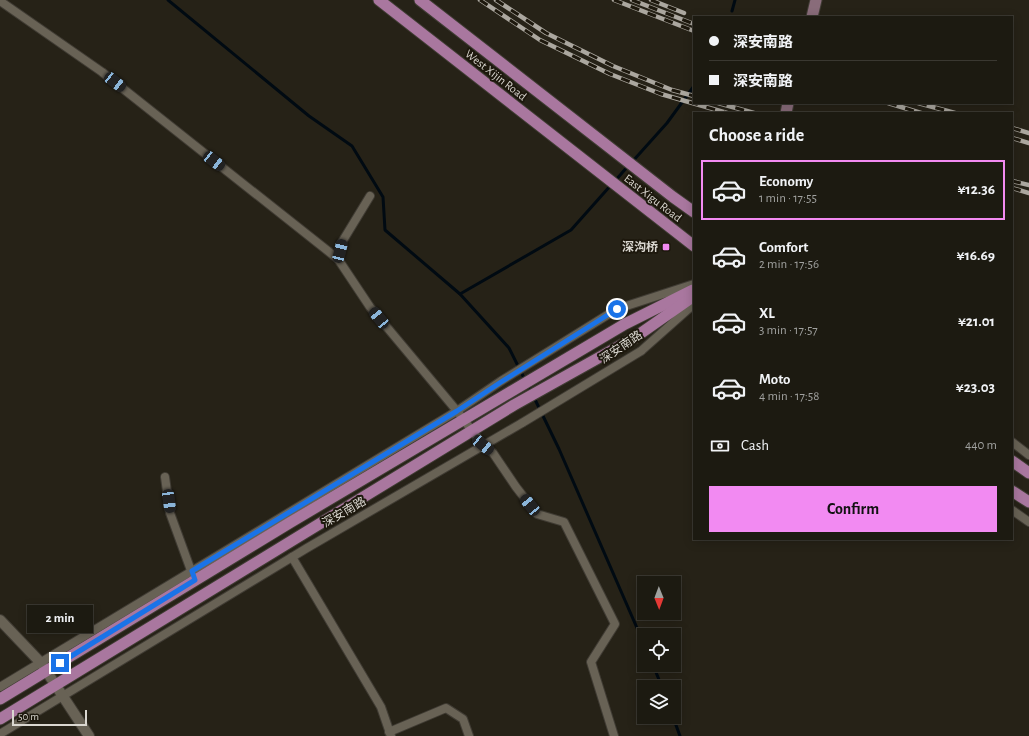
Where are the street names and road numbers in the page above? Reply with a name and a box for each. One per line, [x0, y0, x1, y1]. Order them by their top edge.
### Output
street label: West Xijin Road [462, 47, 529, 103]
street label: East Xigu Road [622, 172, 684, 224]
street label: 深安南路 [597, 328, 644, 365]
street label: 深安南路 [320, 494, 368, 529]

